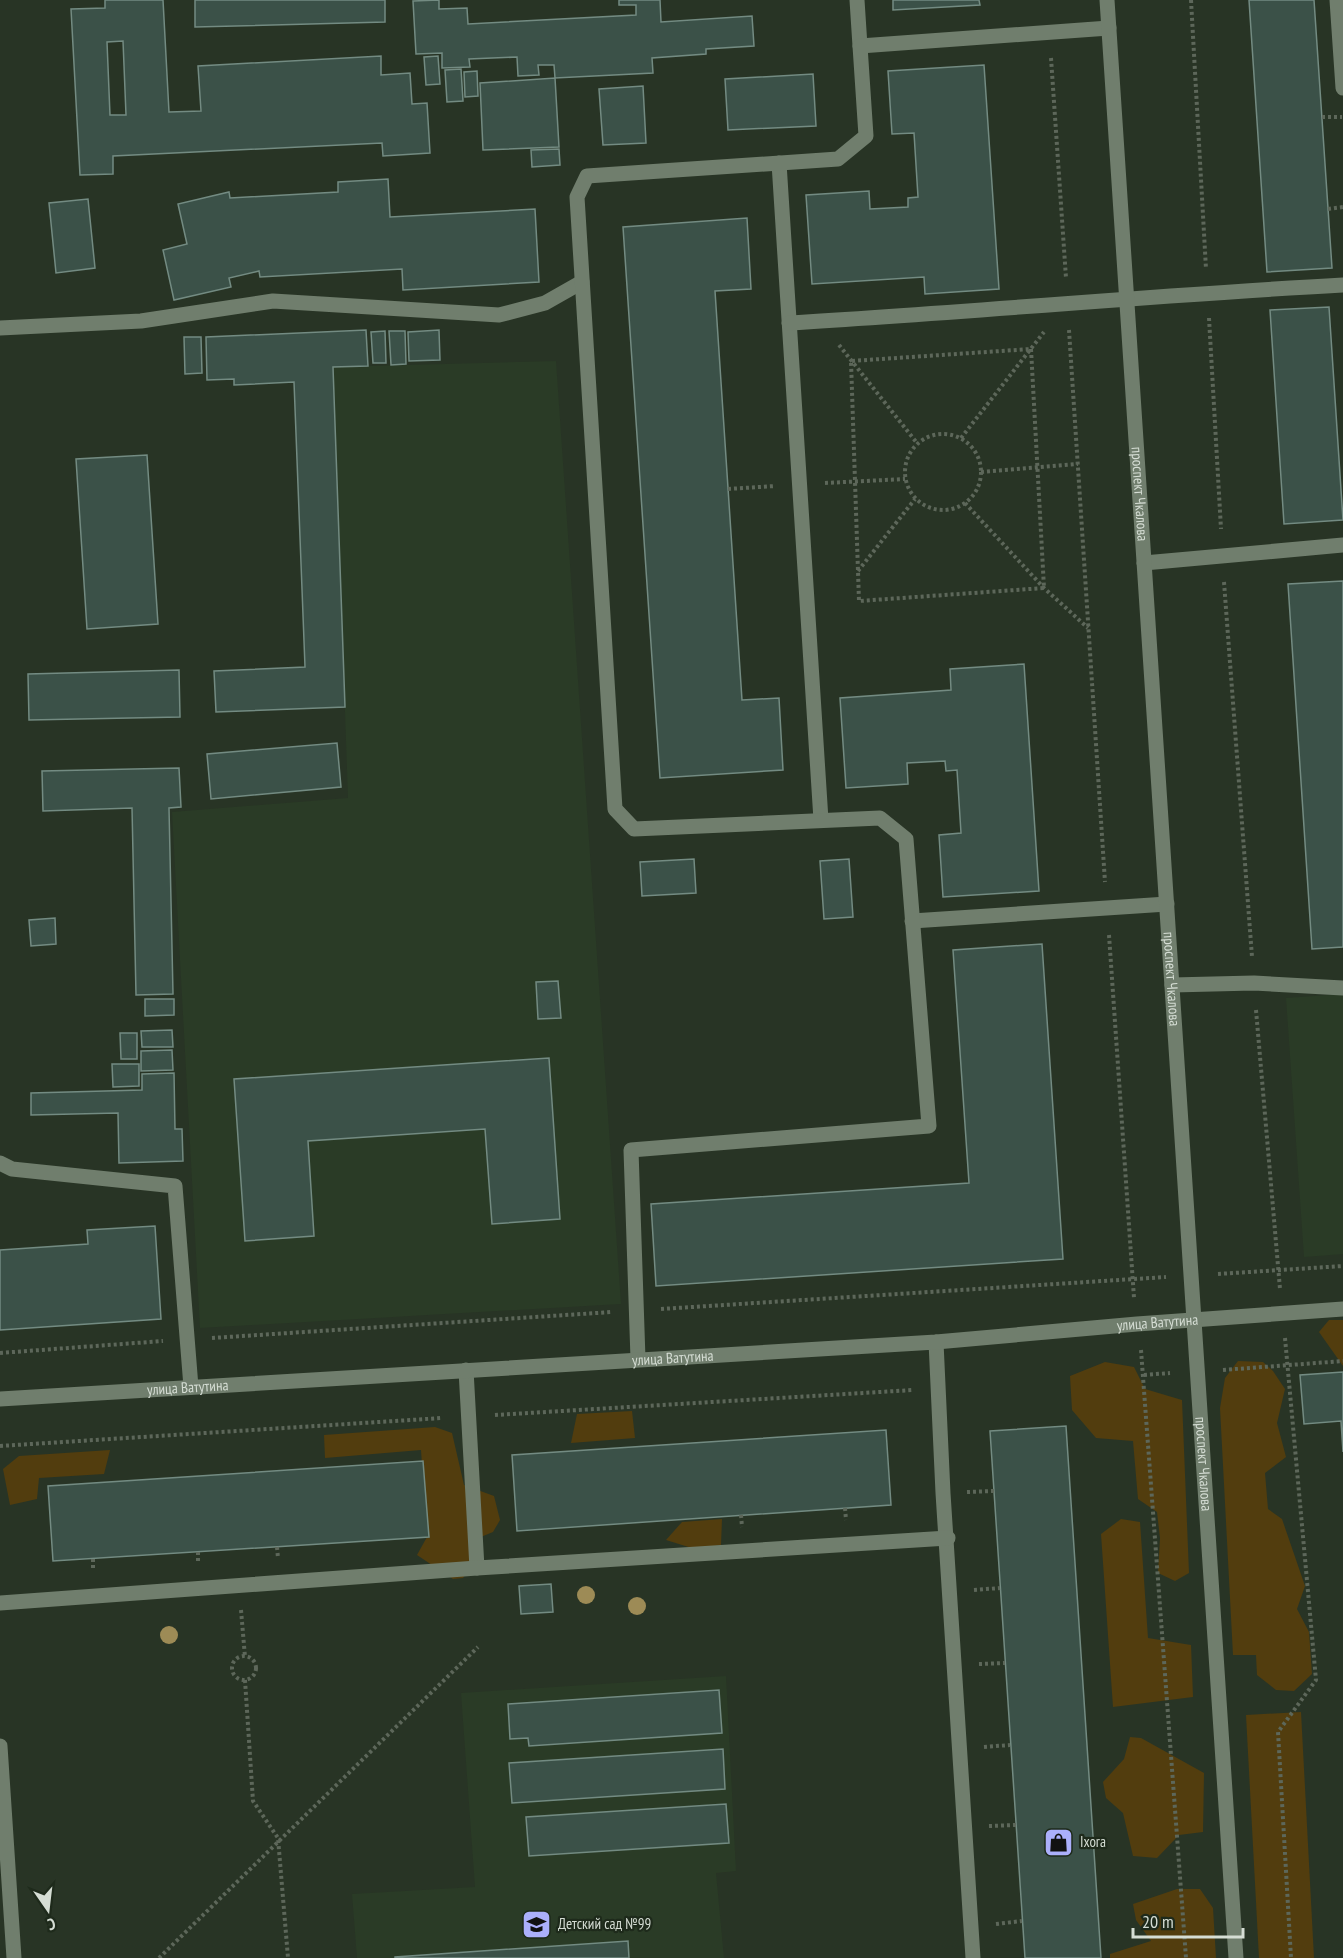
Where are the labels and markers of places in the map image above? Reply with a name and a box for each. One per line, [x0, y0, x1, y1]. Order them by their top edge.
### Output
shop icon: Ixora [1043, 1826, 1075, 1858]
place label: Ixora [1080, 1832, 1106, 1851]
school or university icon: Детский сад №99 [521, 1908, 553, 1940]
place label: Детский сад №99 [558, 1914, 651, 1933]

